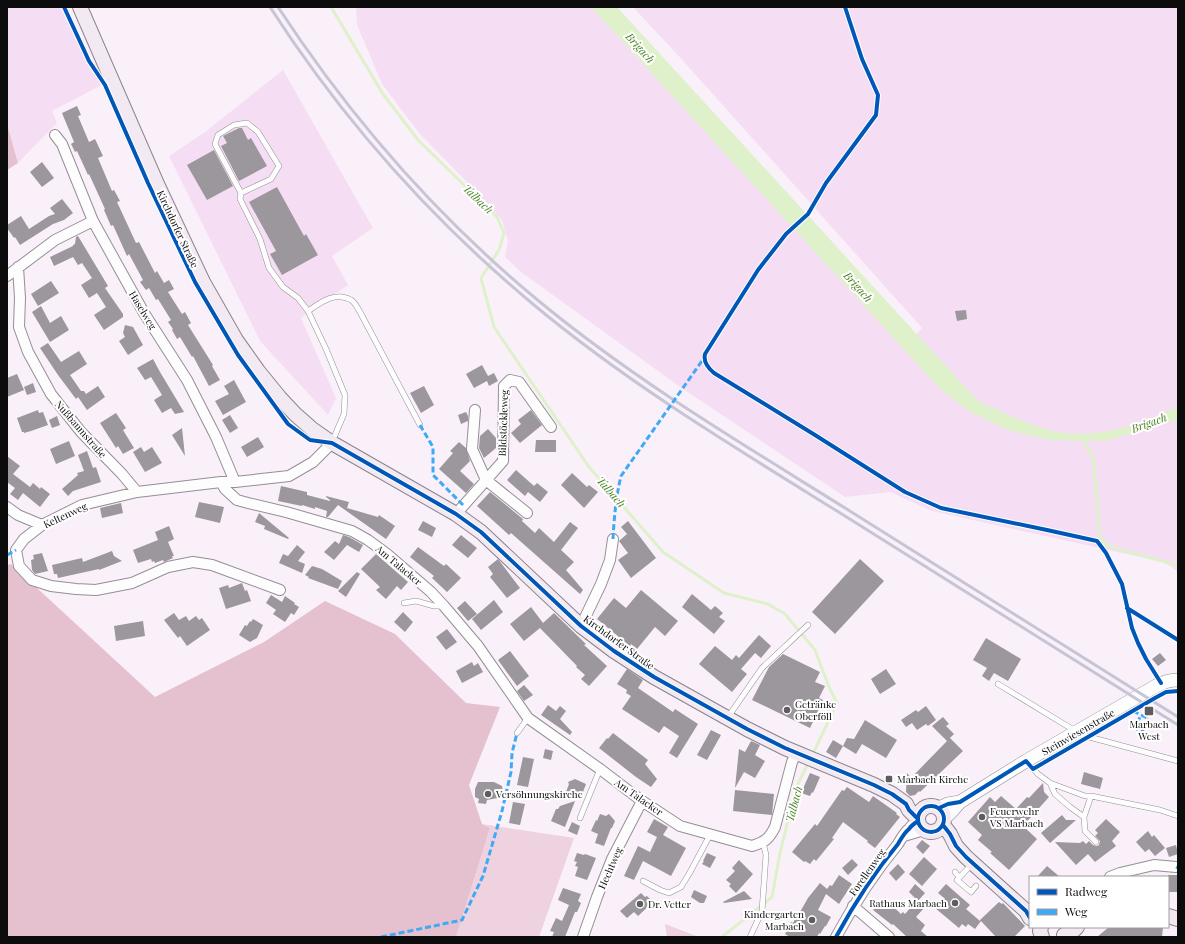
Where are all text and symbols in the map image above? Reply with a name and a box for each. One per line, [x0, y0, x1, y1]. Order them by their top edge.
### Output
water label: Brigach [622, 28, 658, 66]
water label: Talbach [460, 181, 497, 217]
street label: Kirchdorfer Straße [154, 188, 202, 270]
water label: Brigach [840, 267, 876, 305]
street label: Haselweg [126, 288, 160, 333]
street label: Bildstöckleweg [495, 389, 511, 457]
street label: Nußbaumstraße [52, 397, 110, 461]
water label: Brigach [1128, 409, 1169, 436]
water label: Talbach [594, 473, 629, 511]
street label: Keltenweg [41, 498, 90, 531]
street label: Am Talacker [372, 541, 425, 589]
street label: Kirchdorfer Straße [581, 612, 657, 672]
place label: Getränke Oberföll [795, 697, 836, 723]
marker: Getränke Oberföll [782, 705, 792, 715]
street label: Steinwiesenstraße [1039, 705, 1117, 759]
marker: Marbach West [1143, 705, 1155, 717]
place label: Marbach West [1129, 717, 1169, 743]
place label: Marbach Kirche [897, 772, 968, 786]
marker: Marbach Kirche [884, 774, 894, 784]
street label: Am Talacker [611, 775, 666, 819]
water label: Talbach [782, 784, 806, 824]
place label: Versöhnungskirche [495, 787, 583, 801]
marker: Versöhnungskirche [483, 789, 493, 799]
place label: Feuerwehr VS Marbach [989, 804, 1043, 830]
marker: Feuerwehr VS Marbach [977, 812, 987, 822]
street label: Hechtweg [595, 844, 626, 891]
street label: Forellenweg [846, 845, 889, 898]
legend [1029, 876, 1169, 928]
text: Radweg [1065, 883, 1108, 899]
place label: Rathaus Marbach [869, 896, 947, 910]
place label: Dr. Vetter [648, 897, 691, 911]
marker: Rathaus Marbach [950, 898, 960, 908]
marker: Dr. Vetter [635, 899, 645, 909]
text: Weg [1064, 903, 1088, 919]
place label: Kindergarten Marbach [744, 907, 804, 933]
marker: Kindergarten Marbach [807, 915, 817, 925]

